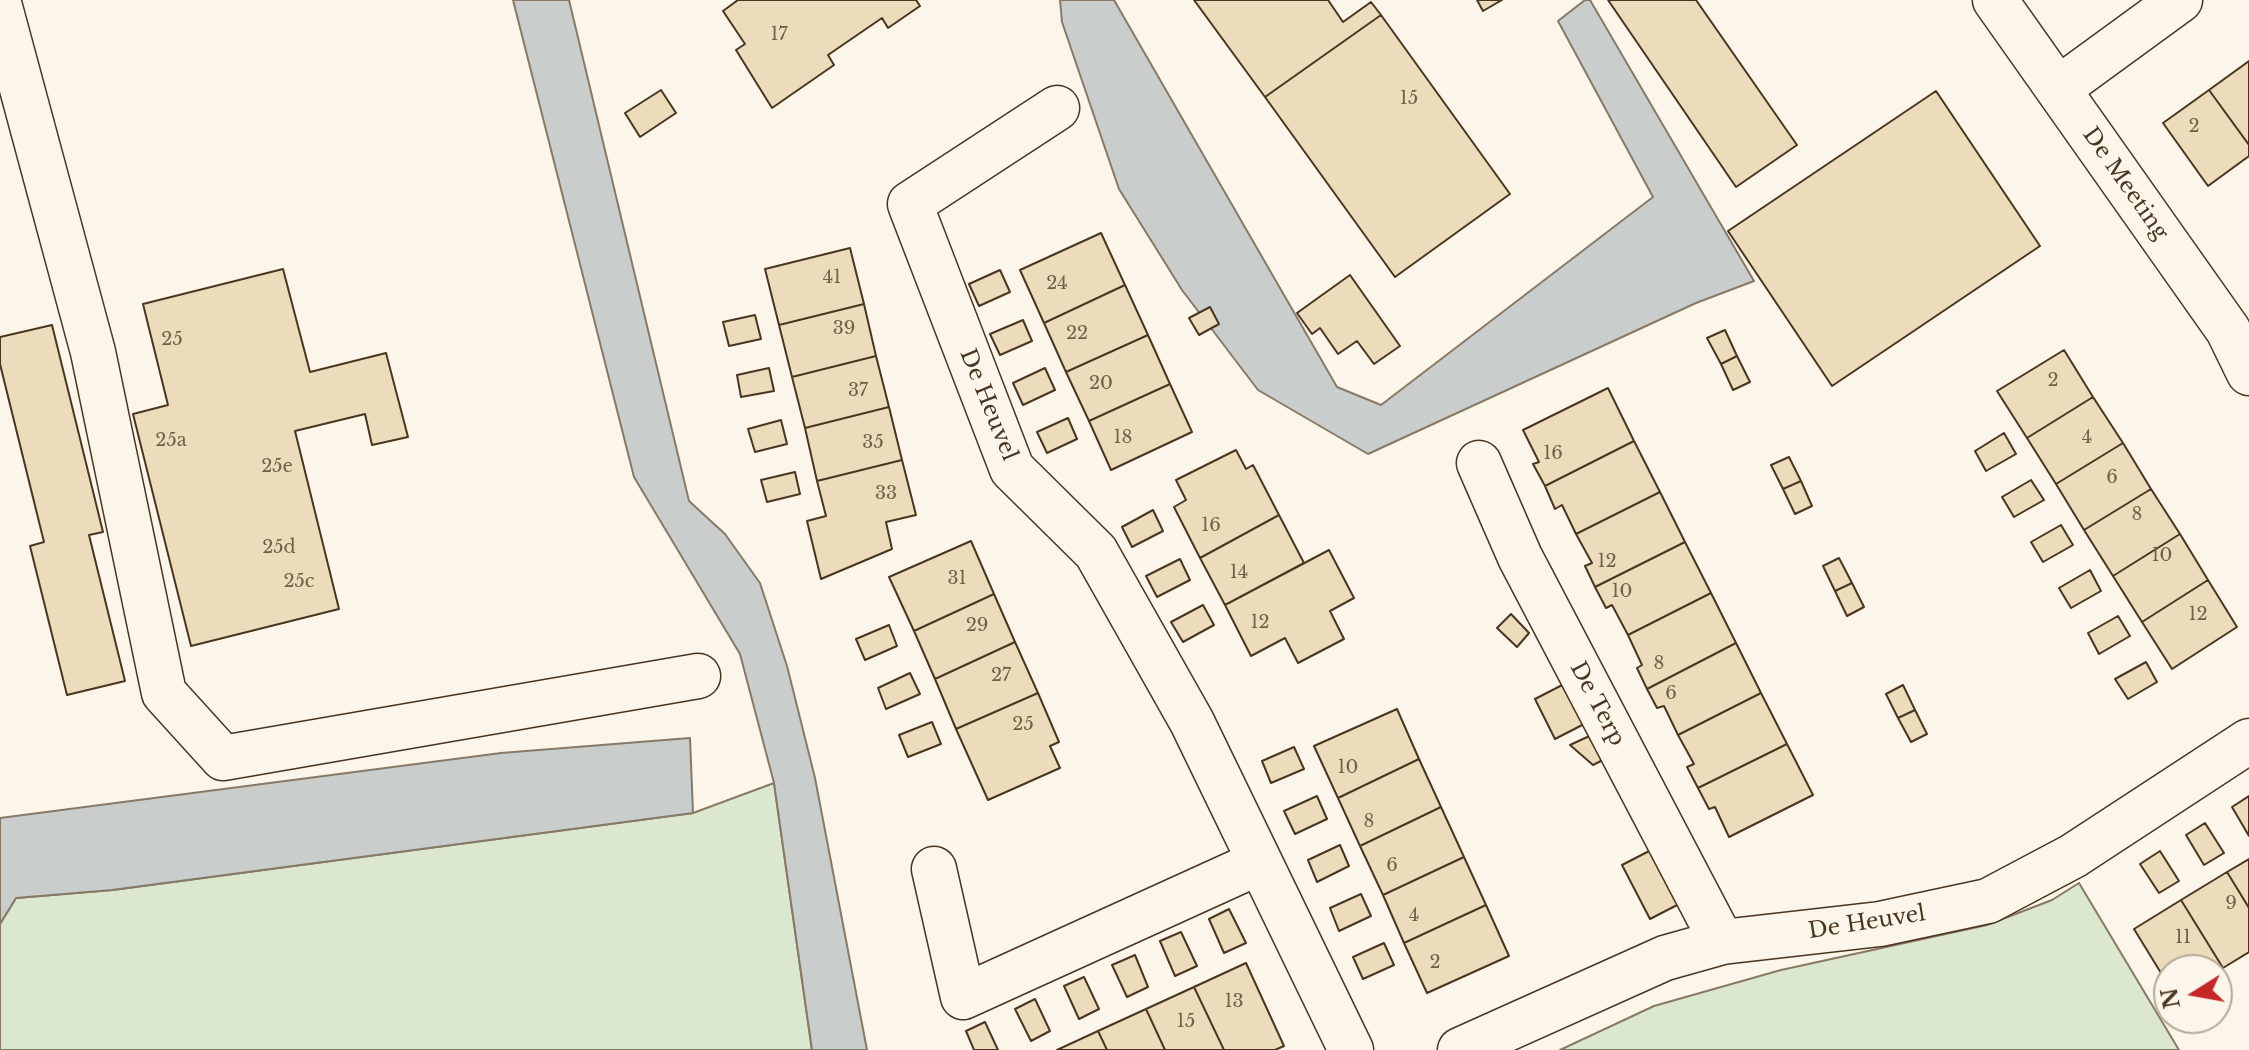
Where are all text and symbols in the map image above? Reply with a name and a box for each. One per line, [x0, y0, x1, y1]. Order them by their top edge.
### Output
house number: 17 [770, 24, 788, 46]
house number: 15 [1400, 88, 1418, 110]
house number: 2 [2188, 116, 2200, 138]
street label: De Meeting [2077, 123, 2173, 245]
house number: 41 [823, 267, 841, 289]
house number: 24 [1046, 273, 1068, 295]
house number: 39 [833, 318, 855, 340]
house number: 22 [1066, 323, 1088, 345]
house number: 25 [161, 329, 183, 351]
street label: De Heuvel [954, 345, 1022, 465]
house number: 2 [2047, 370, 2059, 392]
house number: 20 [1089, 373, 1113, 395]
house number: 37 [848, 380, 868, 402]
house number: 18 [1114, 427, 1132, 449]
house number: 4 [2082, 427, 2092, 449]
house number: 25a [155, 430, 187, 452]
house number: 35 [862, 432, 884, 454]
house number: 16 [1543, 443, 1563, 465]
house number: 25e [261, 456, 293, 478]
house number: 6 [2106, 467, 2118, 489]
house number: 33 [875, 483, 897, 505]
house number: 8 [2132, 504, 2142, 526]
house number: 16 [1201, 515, 1221, 537]
house number: 25d [262, 537, 296, 559]
house number: 10 [2152, 545, 2172, 567]
house number: 12 [1597, 551, 1617, 573]
house number: 14 [1230, 562, 1248, 584]
house number: 31 [947, 568, 967, 590]
house number: 25c [284, 571, 314, 593]
house number: 10 [1612, 581, 1632, 603]
house number: 12 [2188, 604, 2208, 626]
house number: 12 [1250, 612, 1270, 634]
house number: 29 [966, 615, 988, 637]
house number: 8 [1654, 653, 1664, 675]
street label: De Terp [1564, 657, 1630, 751]
house number: 27 [991, 665, 1011, 687]
house number: 6 [1665, 683, 1677, 705]
house number: 25 [1012, 714, 1034, 736]
house number: 10 [1338, 757, 1358, 779]
house number: 8 [1364, 811, 1374, 833]
house number: 6 [1386, 855, 1398, 877]
house number: 9 [2225, 893, 2237, 915]
street label: De Heuvel [1807, 901, 1927, 945]
house number: 4 [1409, 905, 1419, 927]
house number: 11 [2175, 927, 2191, 949]
house number: 2 [1429, 952, 1441, 974]
north arrow [2153, 954, 2233, 1034]
text: N [2156, 986, 2186, 1011]
house number: 13 [1224, 991, 1244, 1013]
house number: 15 [1177, 1011, 1195, 1033]

